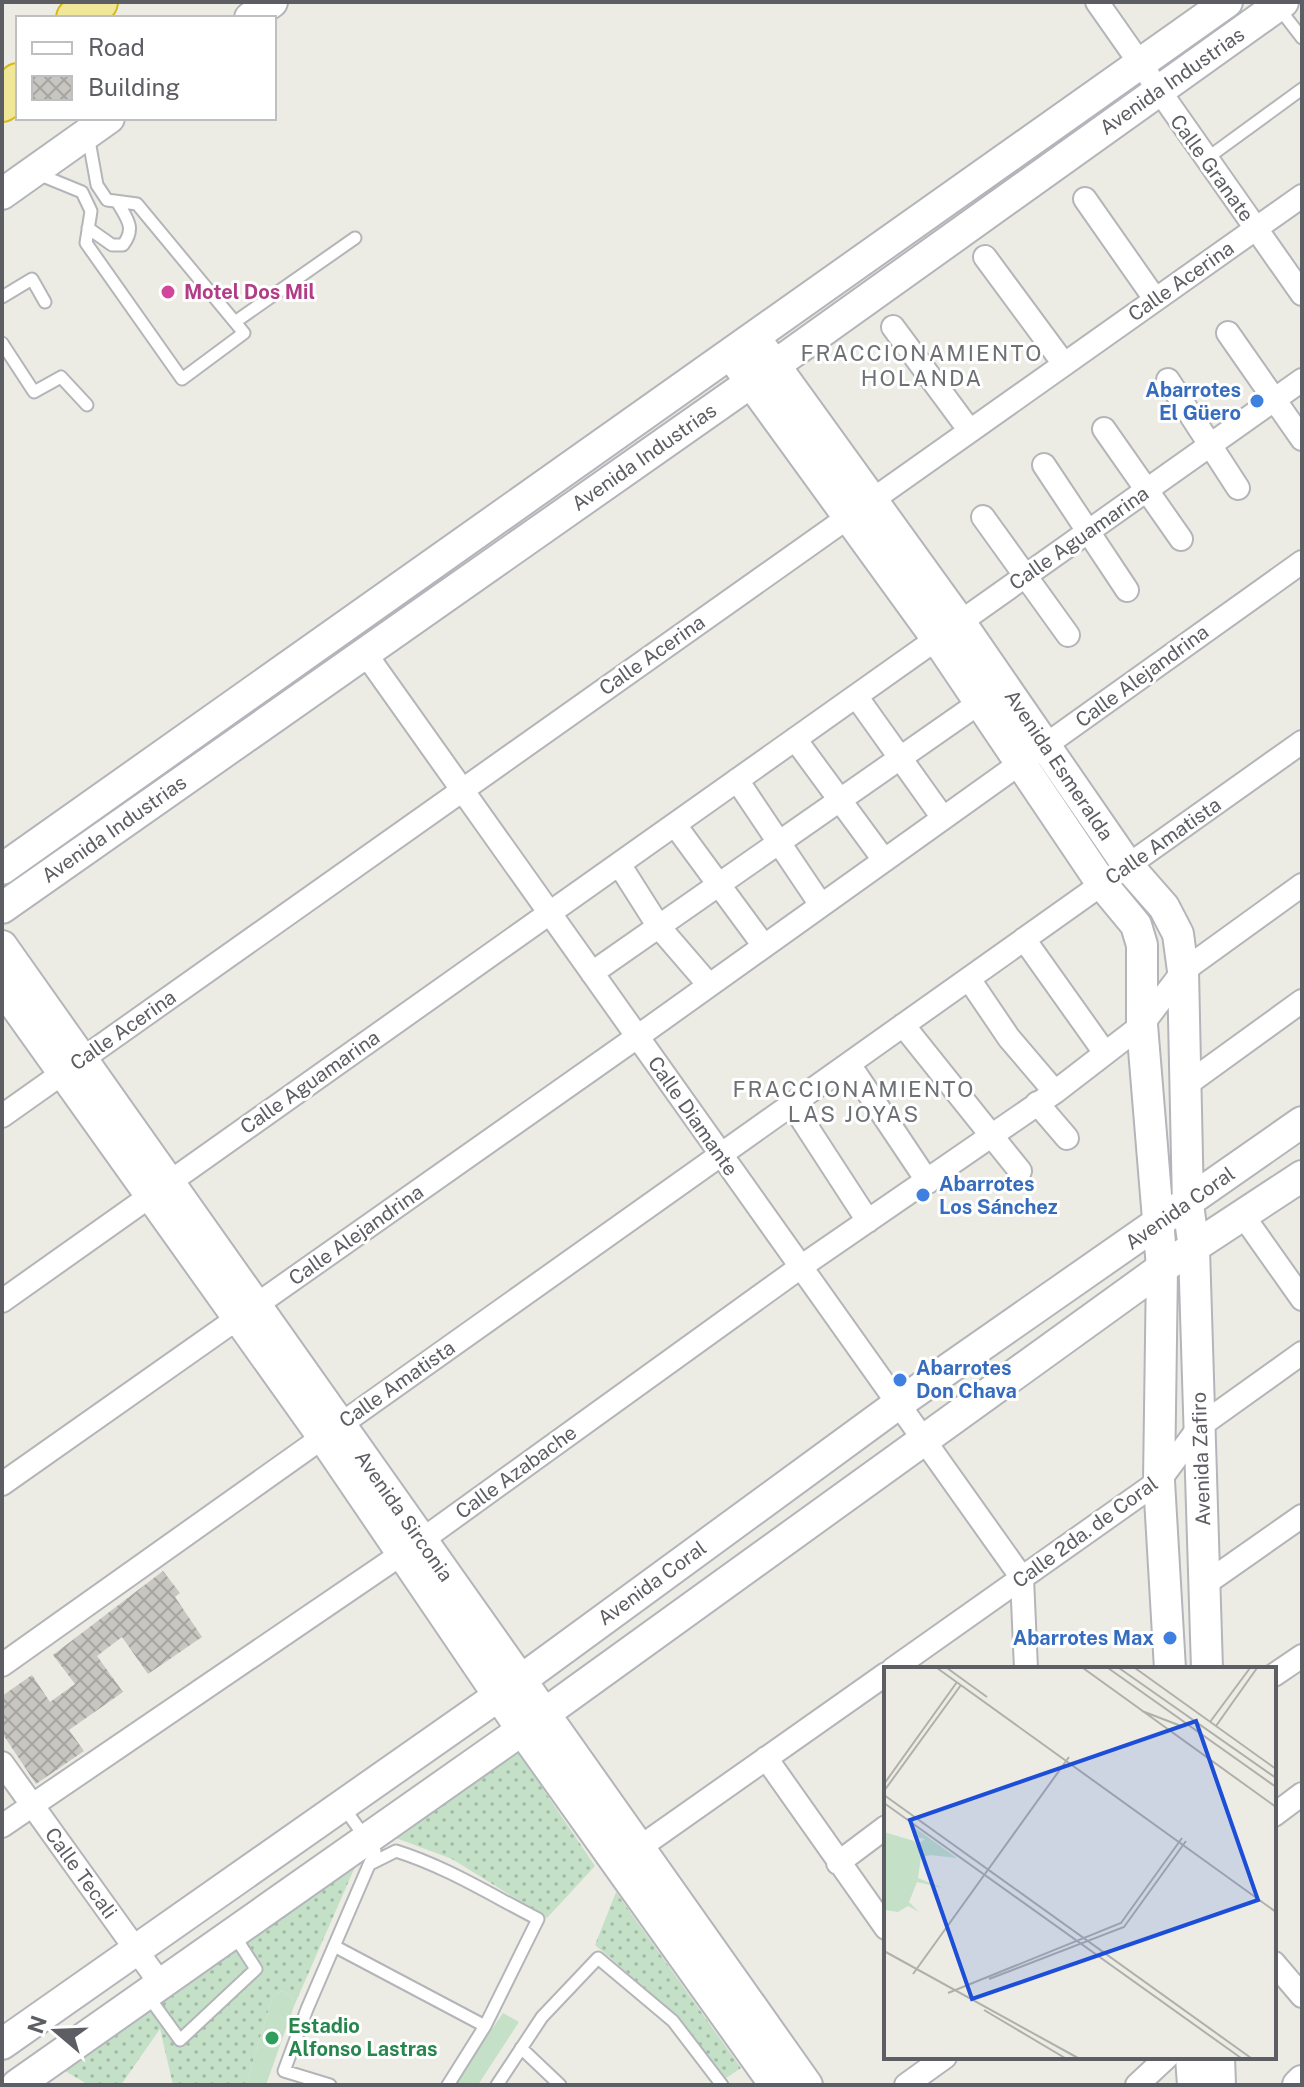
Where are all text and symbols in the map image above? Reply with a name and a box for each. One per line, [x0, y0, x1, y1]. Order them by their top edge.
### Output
legend [16, 16, 276, 120]
street label: Avenida Industrias [1095, 22, 1249, 140]
text: Road [88, 33, 145, 61]
text: Building [88, 73, 180, 101]
street label: Calle Granate [1165, 110, 1259, 226]
street label: Calle Acerina [1123, 236, 1239, 326]
place label: Motel Dos Mil [184, 280, 315, 304]
marker: Motel Dos Mil [159, 283, 177, 301]
district label: FRACCIONAMIENTO HOLANDA [801, 340, 1043, 391]
place label: Abarrotes El Güero [1145, 378, 1241, 425]
marker: Abarrotes El Güero [1248, 392, 1266, 410]
street label: Avenida Industrias [567, 398, 721, 516]
street label: Calle Aguamarina [1005, 481, 1153, 595]
street label: Calle Acerina [594, 610, 710, 700]
street label: Calle Alejandrina [1071, 620, 1213, 732]
street label: Avenida Esmeralda [1000, 685, 1118, 845]
street label: Avenida Industrias [37, 770, 191, 888]
street label: Calle Amatista [1101, 792, 1225, 890]
street label: Calle Acerina [65, 985, 181, 1075]
street label: Calle Aguamarina [236, 1025, 384, 1139]
street label: Calle Diamante [643, 1052, 743, 1180]
district label: FRACCIONAMIENTO LAS JOYAS [733, 1076, 975, 1127]
street label: Avenida Coral [1121, 1161, 1239, 1255]
place label: Abarrotes Los Sánchez [939, 1172, 1058, 1219]
street label: Calle Alejandrina [284, 1180, 428, 1290]
marker: Abarrotes Los Sánchez [914, 1186, 932, 1204]
street label: Calle Amatista [335, 1335, 459, 1433]
place label: Abarrotes Don Chava [916, 1356, 1017, 1403]
marker: Abarrotes Don Chava [891, 1371, 909, 1389]
street label: Avenida Zafiro [1187, 1392, 1215, 1526]
street label: Calle Azabache [451, 1420, 581, 1524]
street label: Avenida Sirconia [350, 1446, 458, 1586]
street label: Calle 2da. de Coral [1008, 1471, 1162, 1593]
street label: Avenida Coral [593, 1536, 711, 1630]
place label: Abarrotes Max [1013, 1626, 1154, 1650]
marker: Abarrotes Max [1161, 1629, 1179, 1647]
inset map [884, 1667, 1276, 2059]
street label: Calle Tecali [40, 1823, 122, 1923]
north arrow [16, 1991, 96, 2071]
text: N [22, 2012, 52, 2037]
place label: Estadio Alfonso Lastras [288, 2014, 438, 2061]
marker: Estadio Alfonso Lastras [263, 2029, 281, 2047]

